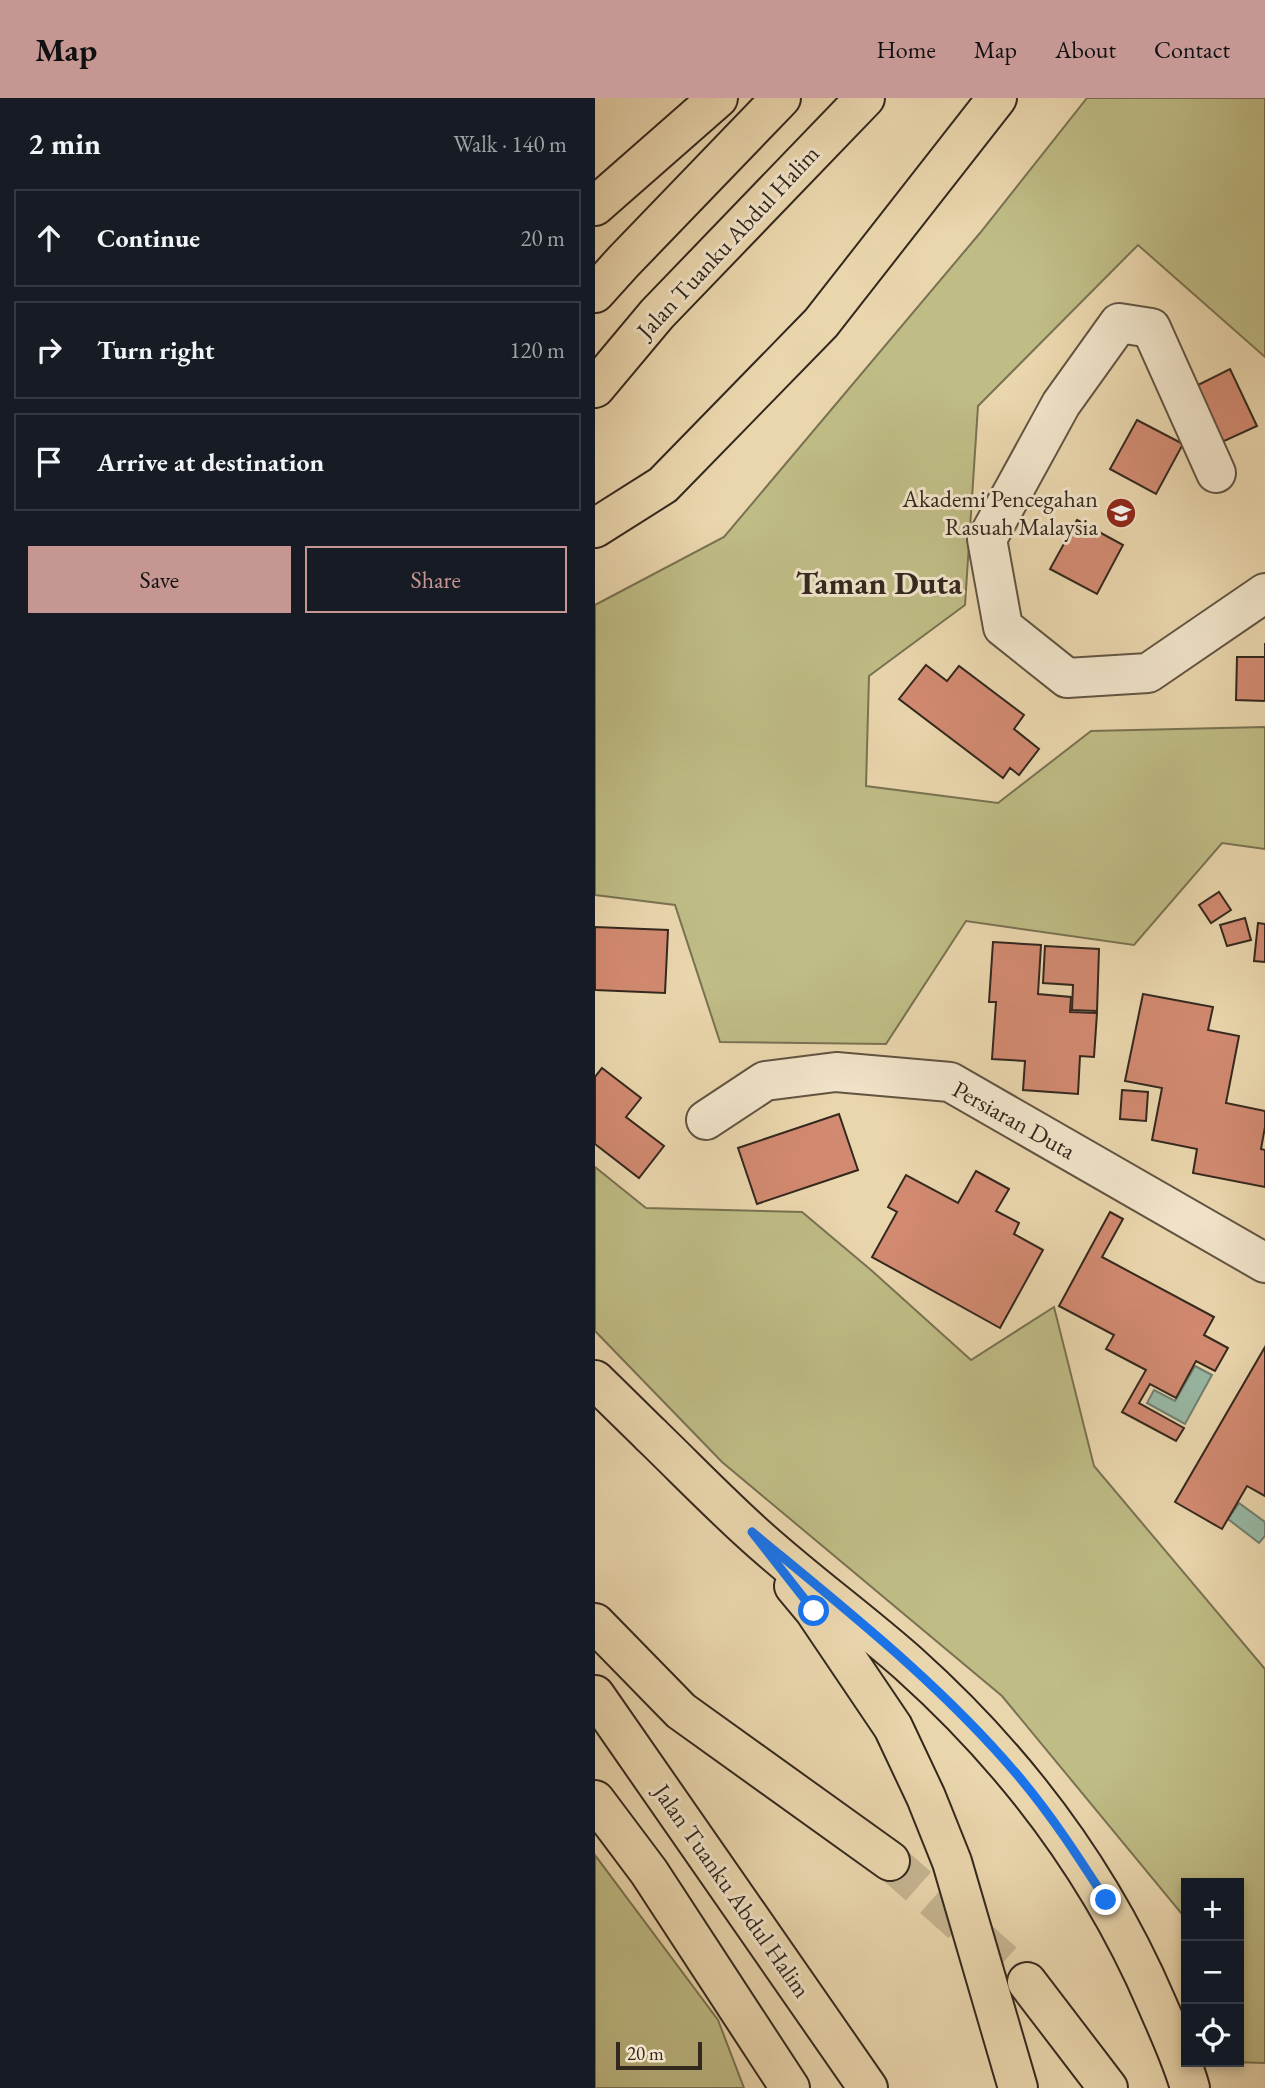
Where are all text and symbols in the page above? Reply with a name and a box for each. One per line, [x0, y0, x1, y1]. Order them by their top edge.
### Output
text: Map [35, 28, 97, 71]
text: Home [876, 34, 936, 65]
text: Map [974, 34, 1017, 65]
text: About [1055, 34, 1116, 65]
text: Contact [1154, 34, 1230, 65]
text: 2 min [28, 124, 101, 163]
text: Walk · 140 m [453, 129, 567, 159]
street label: Jalan Tuanku Abdul Halim [628, 138, 826, 347]
icon: ahead [30, 219, 68, 257]
text: Continue [97, 221, 200, 255]
text: 20 m [520, 223, 565, 253]
icon: right [30, 331, 68, 369]
text: Turn right [97, 333, 215, 367]
text: 120 m [509, 335, 565, 365]
icon: arrive [30, 443, 68, 481]
text: Arrive at destination [97, 445, 324, 479]
place label: Akademi Pencegahan Rasuah Malaysia [901, 483, 1098, 542]
school or university icon: Akademi Pencegahan Rasuah Malaysia [1104, 496, 1138, 530]
button: Save [28, 546, 291, 613]
button: Share [305, 546, 567, 613]
district label: Taman Duta [796, 562, 963, 604]
street label: Persiaran Duta [947, 1073, 1081, 1166]
route start [798, 1595, 829, 1626]
street label: Jalan Tuanku Abdul Halim [646, 1776, 818, 2004]
map controls [1181, 1878, 1244, 2067]
button: + [1181, 1878, 1244, 1941]
route end [1090, 1884, 1121, 1915]
button: − [1181, 1941, 1244, 2004]
button: locate [1181, 2004, 1244, 2067]
scale bar [616, 2039, 702, 2071]
text: 20 m [627, 2041, 664, 2066]

